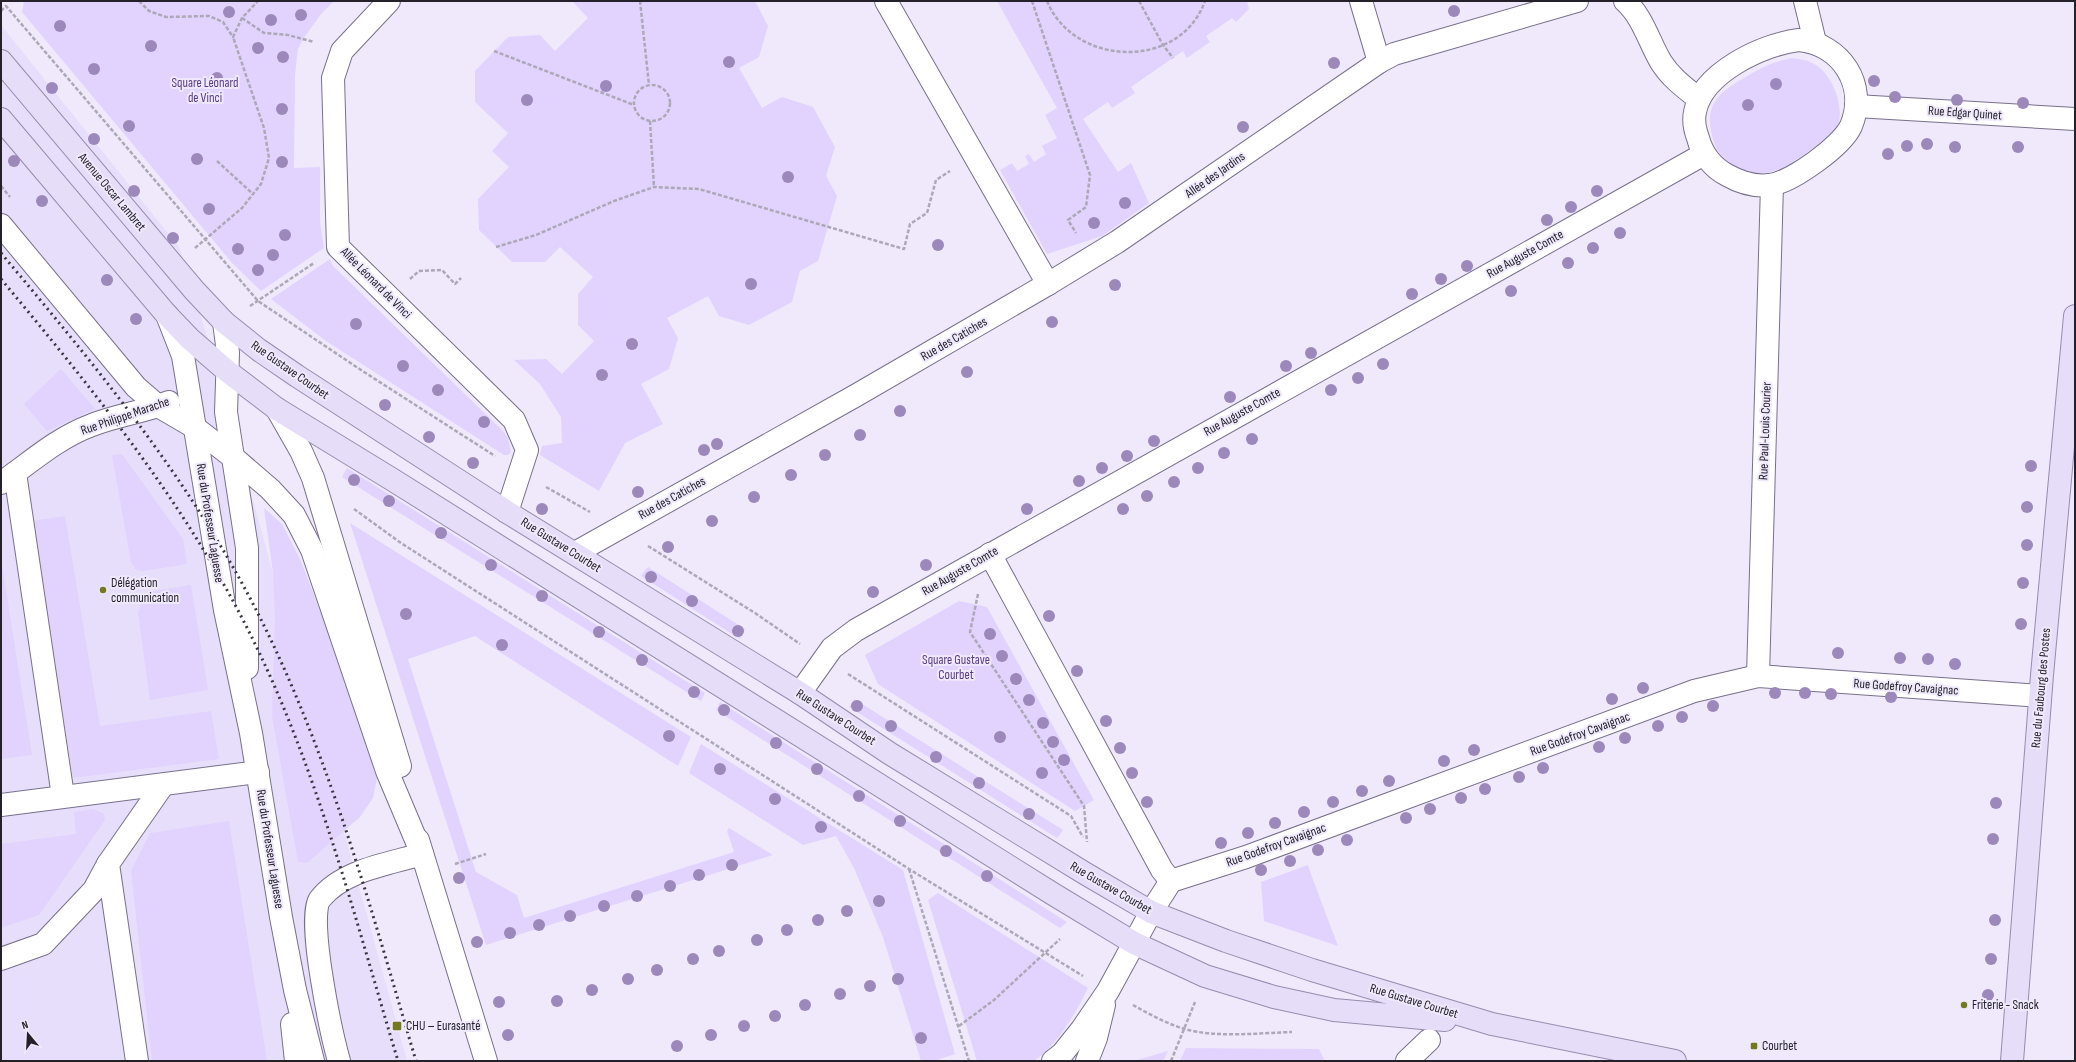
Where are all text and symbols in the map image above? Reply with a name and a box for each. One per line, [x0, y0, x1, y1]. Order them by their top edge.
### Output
park label: Square Léonard de Vinci [171, 75, 239, 106]
street label: Rue Edgar Quinet [1927, 102, 2003, 124]
street label: Allée des Jardins [1181, 148, 1248, 202]
street label: Avenue Oscar Lambret [74, 149, 149, 234]
street label: Rue Auguste Comte [1484, 226, 1566, 282]
street label: Allée Léonard de Vinci [336, 243, 415, 322]
street label: Rue des Catiches [918, 313, 990, 364]
street label: Rue Gustave Courbet [248, 337, 332, 403]
street label: Rue Paul-Louis Courier [1755, 381, 1775, 480]
street label: Rue Auguste Comte [1201, 384, 1283, 440]
street label: Rue Philippe Marache [79, 393, 171, 439]
street label: Rue du Professeur Laguesse [193, 462, 227, 584]
street label: Rue des Catiches [636, 473, 709, 523]
street label: Rue Gustave Courbet [518, 514, 604, 576]
street label: Rue Auguste Comte [919, 543, 1001, 599]
place label: Délégation communication [111, 575, 179, 606]
marker: Délégation communication [98, 585, 108, 595]
street label: Rue du Faubourg des Postes [2028, 627, 2054, 749]
park label: Square Gustave Courbet [922, 652, 990, 683]
street label: Rue Godefroy Cavaignac [1853, 675, 1959, 699]
street label: Rue Gustave Courbet [793, 685, 879, 749]
street label: Rue Godefroy Cavaignac [1528, 708, 1632, 760]
street label: Rue du Professeur Laguesse [253, 788, 287, 910]
street label: Rue Godefroy Cavaignac [1224, 819, 1328, 871]
street label: Rue Gustave Courbet [1067, 858, 1155, 918]
street label: Rue Gustave Courbet [1368, 980, 1460, 1022]
place label: Friterie - Snack [1972, 997, 2039, 1013]
marker: Friterie - Snack [1959, 1000, 1969, 1010]
north arrow [8, 1014, 48, 1054]
text: N [20, 1018, 30, 1032]
place label: CHU – Eurasanté [406, 1018, 480, 1034]
marker: CHU – Eurasanté [391, 1020, 403, 1032]
place label: Courbet [1762, 1038, 1797, 1054]
marker: Courbet [1749, 1041, 1759, 1051]

